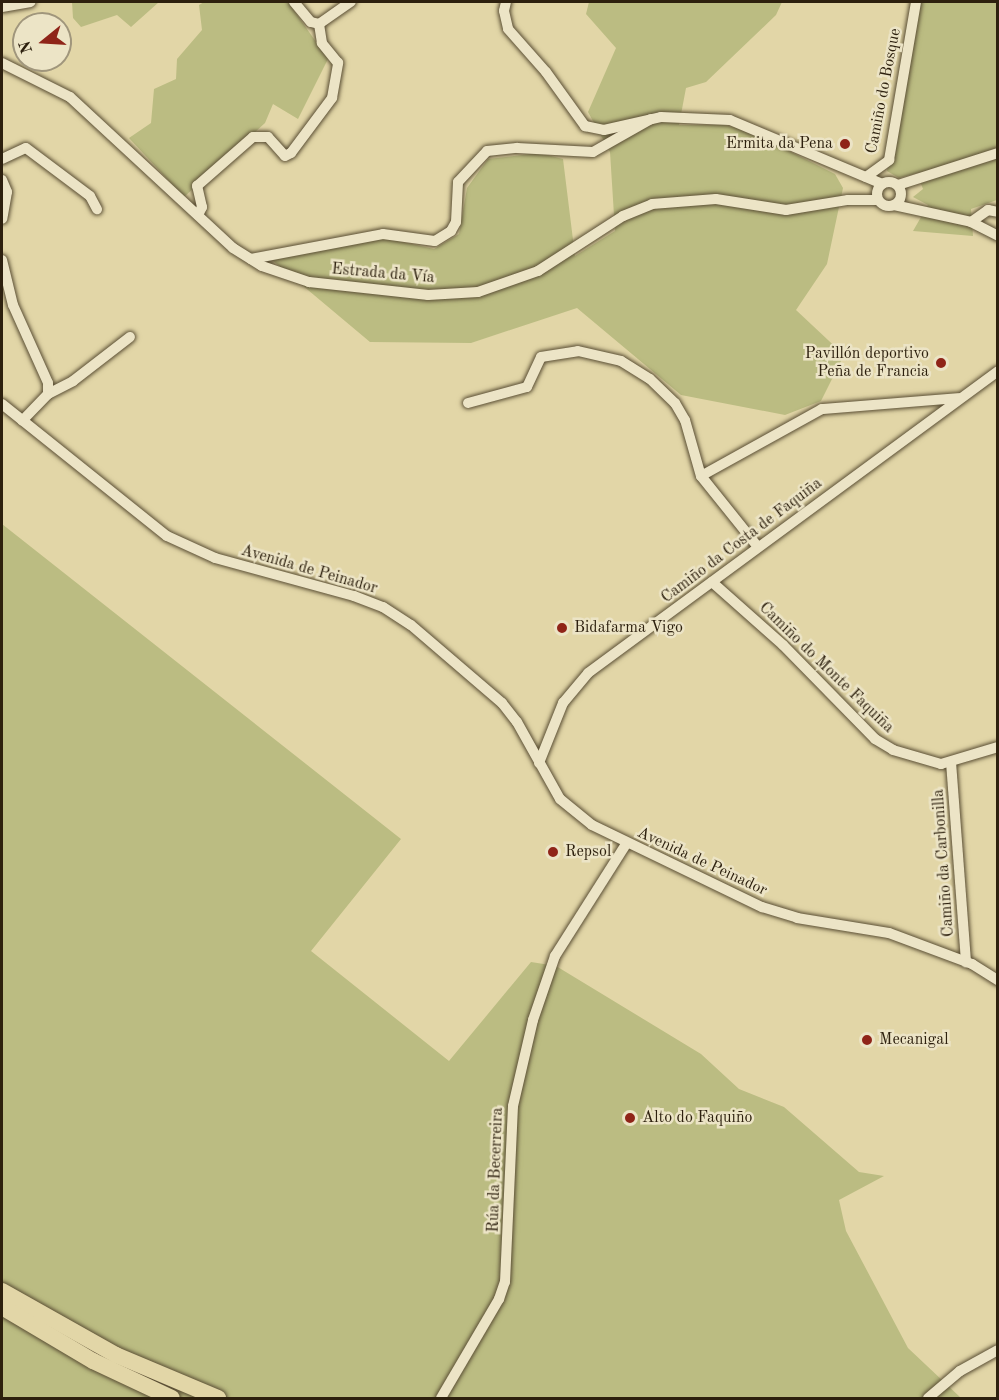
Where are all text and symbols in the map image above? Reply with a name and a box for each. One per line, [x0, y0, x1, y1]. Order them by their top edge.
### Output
north arrow [12, 12, 72, 72]
street label: Camiño do Bosque [862, 27, 906, 155]
text: N [17, 39, 36, 55]
place label: Ermita da Pena [726, 134, 833, 154]
marker: Ermita da Pena [838, 137, 852, 151]
street label: Estrada da Vía [331, 260, 435, 288]
place label: Pavillón deportivo Peña de Francia [805, 344, 929, 382]
marker: Pavillón deportivo Peña de Francia [934, 356, 948, 370]
street label: Camiño da Costa de Faquiña [658, 474, 826, 608]
street label: Avenida de Peinador [238, 541, 380, 599]
street label: Camiño do Monte Faquiña [755, 599, 897, 737]
place label: Bidafarma Vigo [574, 618, 683, 638]
marker: Bidafarma Vigo [555, 621, 569, 635]
street label: Camiño da Carbonilla [929, 788, 959, 938]
street label: Avenida de Peinador [634, 823, 770, 901]
place label: Repsol [565, 842, 611, 862]
marker: Repsol [546, 845, 560, 859]
place label: Mecanigal [879, 1030, 948, 1050]
marker: Mecanigal [860, 1033, 874, 1047]
street label: Rúa da Becerreira [484, 1107, 508, 1233]
place label: Alto do Faquiño [642, 1108, 752, 1128]
marker: Alto do Faquiño [623, 1111, 637, 1125]

